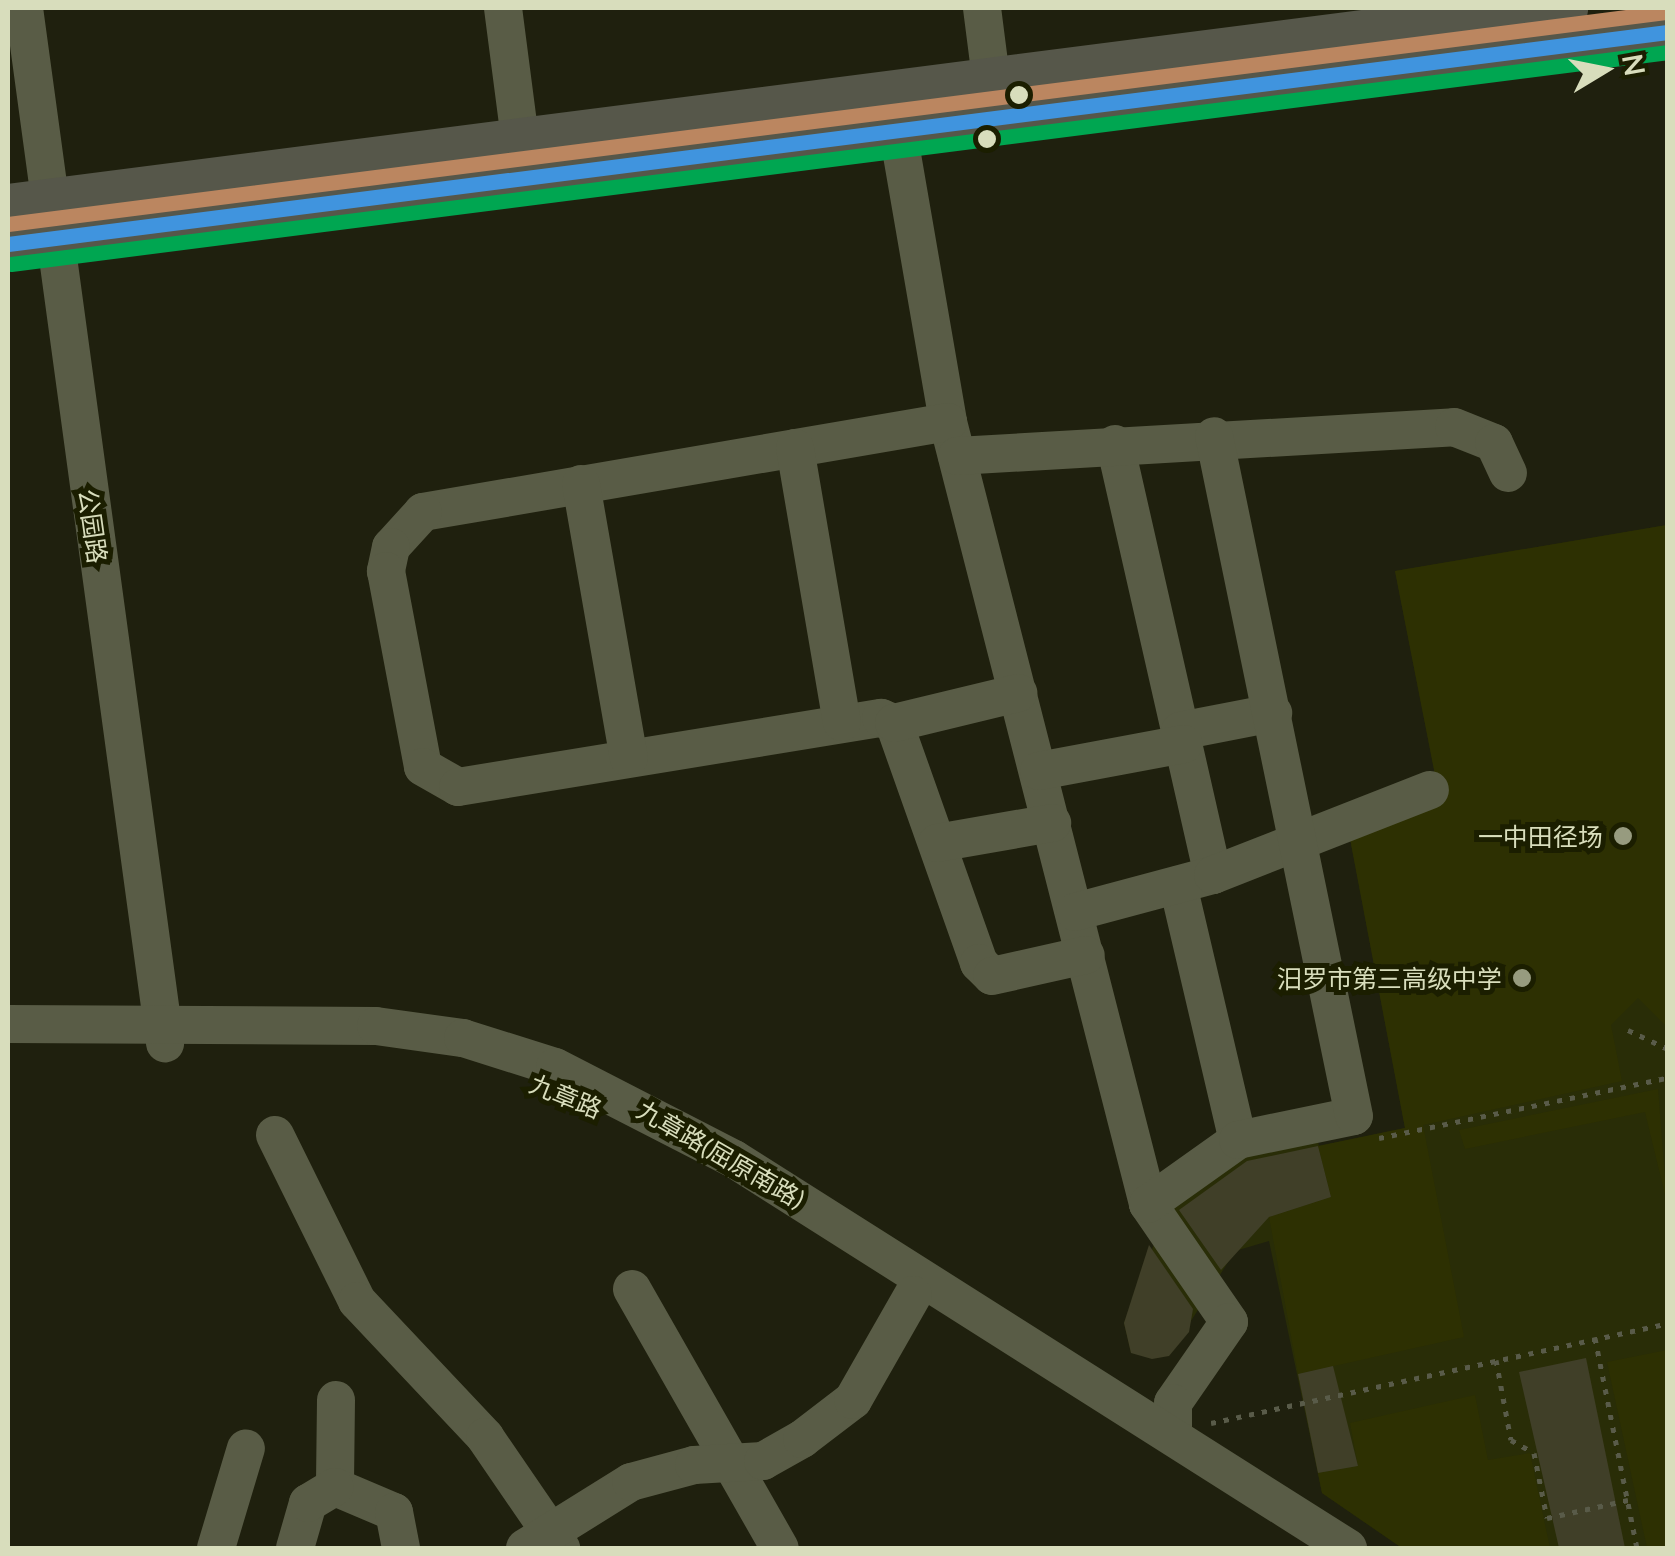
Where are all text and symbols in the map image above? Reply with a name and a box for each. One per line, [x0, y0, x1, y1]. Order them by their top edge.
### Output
north arrow [1555, 20, 1655, 120]
text: N [1616, 51, 1653, 78]
unlabelled marker [1009, 85, 1029, 105]
unlabelled marker [977, 129, 997, 149]
street label: 公园路 [73, 487, 113, 565]
place label: 一中田径场 [1478, 821, 1603, 851]
marker: 一中田径场 [1612, 825, 1634, 847]
place label: 汨罗市第三高级中学 [1277, 963, 1502, 993]
marker: 汨罗市第三高级中学 [1511, 967, 1533, 989]
street label: 九章路 [526, 1068, 606, 1124]
street label: 九章路(屈原南路) [632, 1094, 810, 1214]

